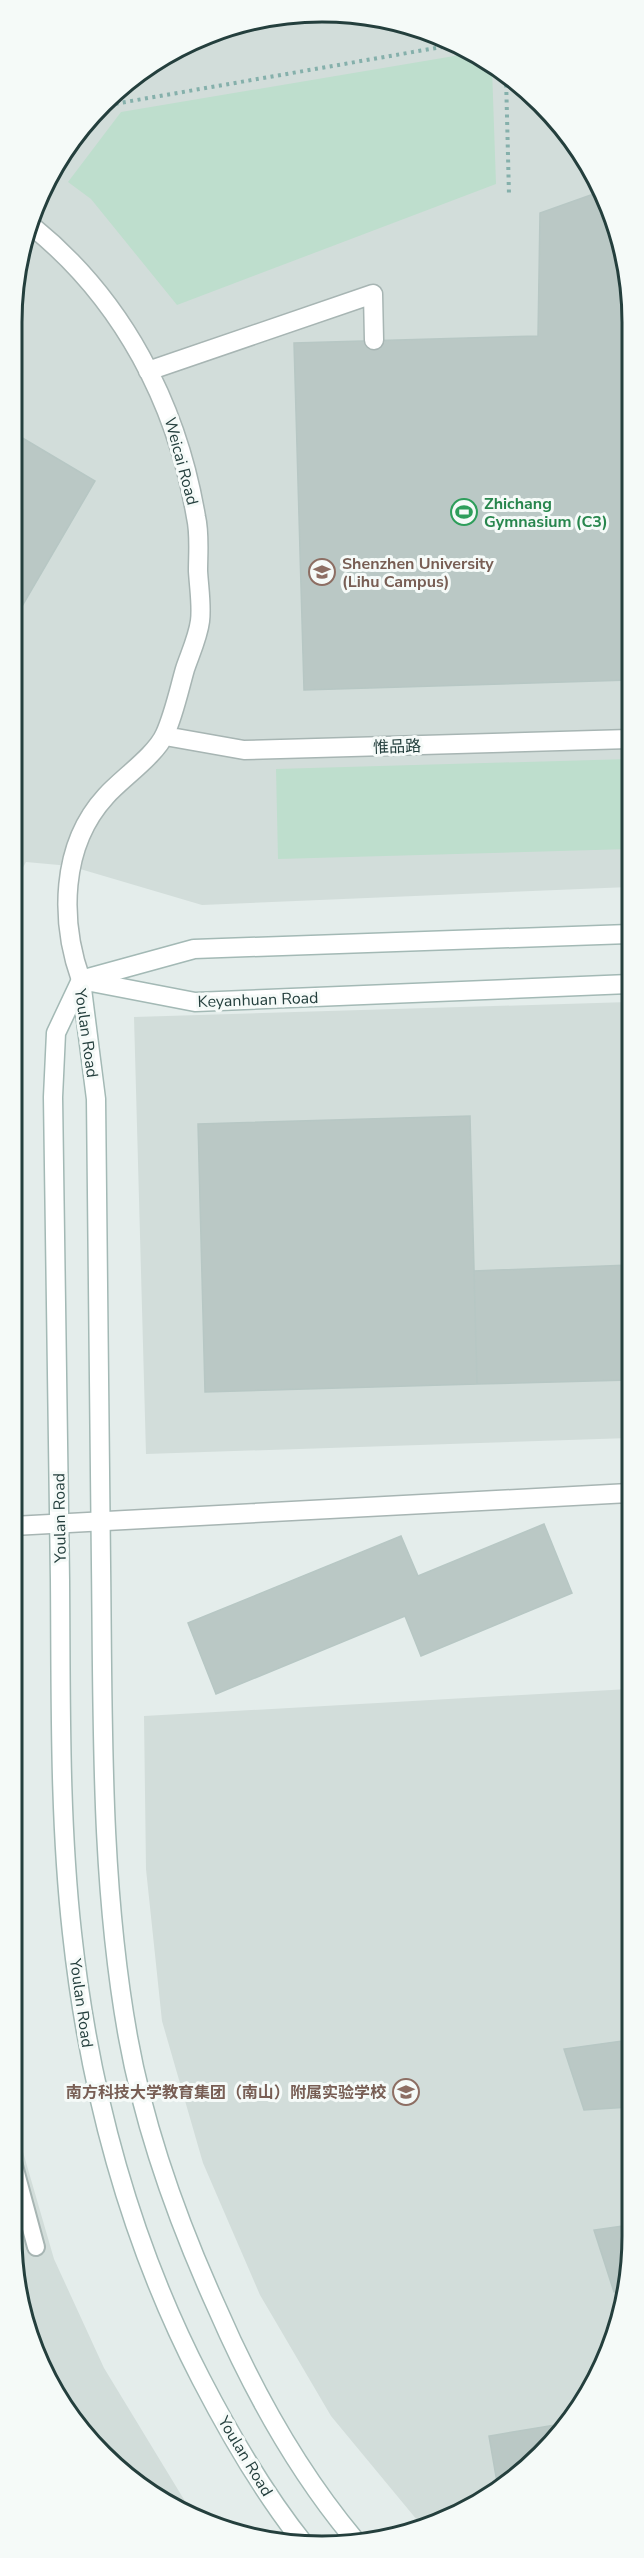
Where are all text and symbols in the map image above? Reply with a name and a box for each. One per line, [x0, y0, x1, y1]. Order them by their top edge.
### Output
street label: Weicai Road [159, 415, 203, 507]
place label: Zhichang Gymnasium (C3) [484, 493, 608, 533]
sports icon: Zhichang Gymnasium (C3) [449, 497, 479, 527]
place label: Shenzhen University (Lihu Campus) [342, 553, 494, 593]
school or university icon: Shenzhen University (Lihu Campus) [307, 557, 337, 587]
street label: 惟品路 [373, 735, 421, 759]
street label: Youlan Road [69, 986, 103, 1079]
street label: Keyanhuan Road [197, 987, 319, 1013]
street label: Youlan Road [48, 1473, 72, 1564]
street label: Youlan Road [64, 1956, 98, 2049]
school or university icon: 南方科技大学教育集团（南山）附属实验学校 [391, 2077, 421, 2107]
place label: 南方科技大学教育集团（南山）附属实验学校 [66, 2082, 387, 2104]
street label: Youlan Road [212, 2412, 278, 2501]

